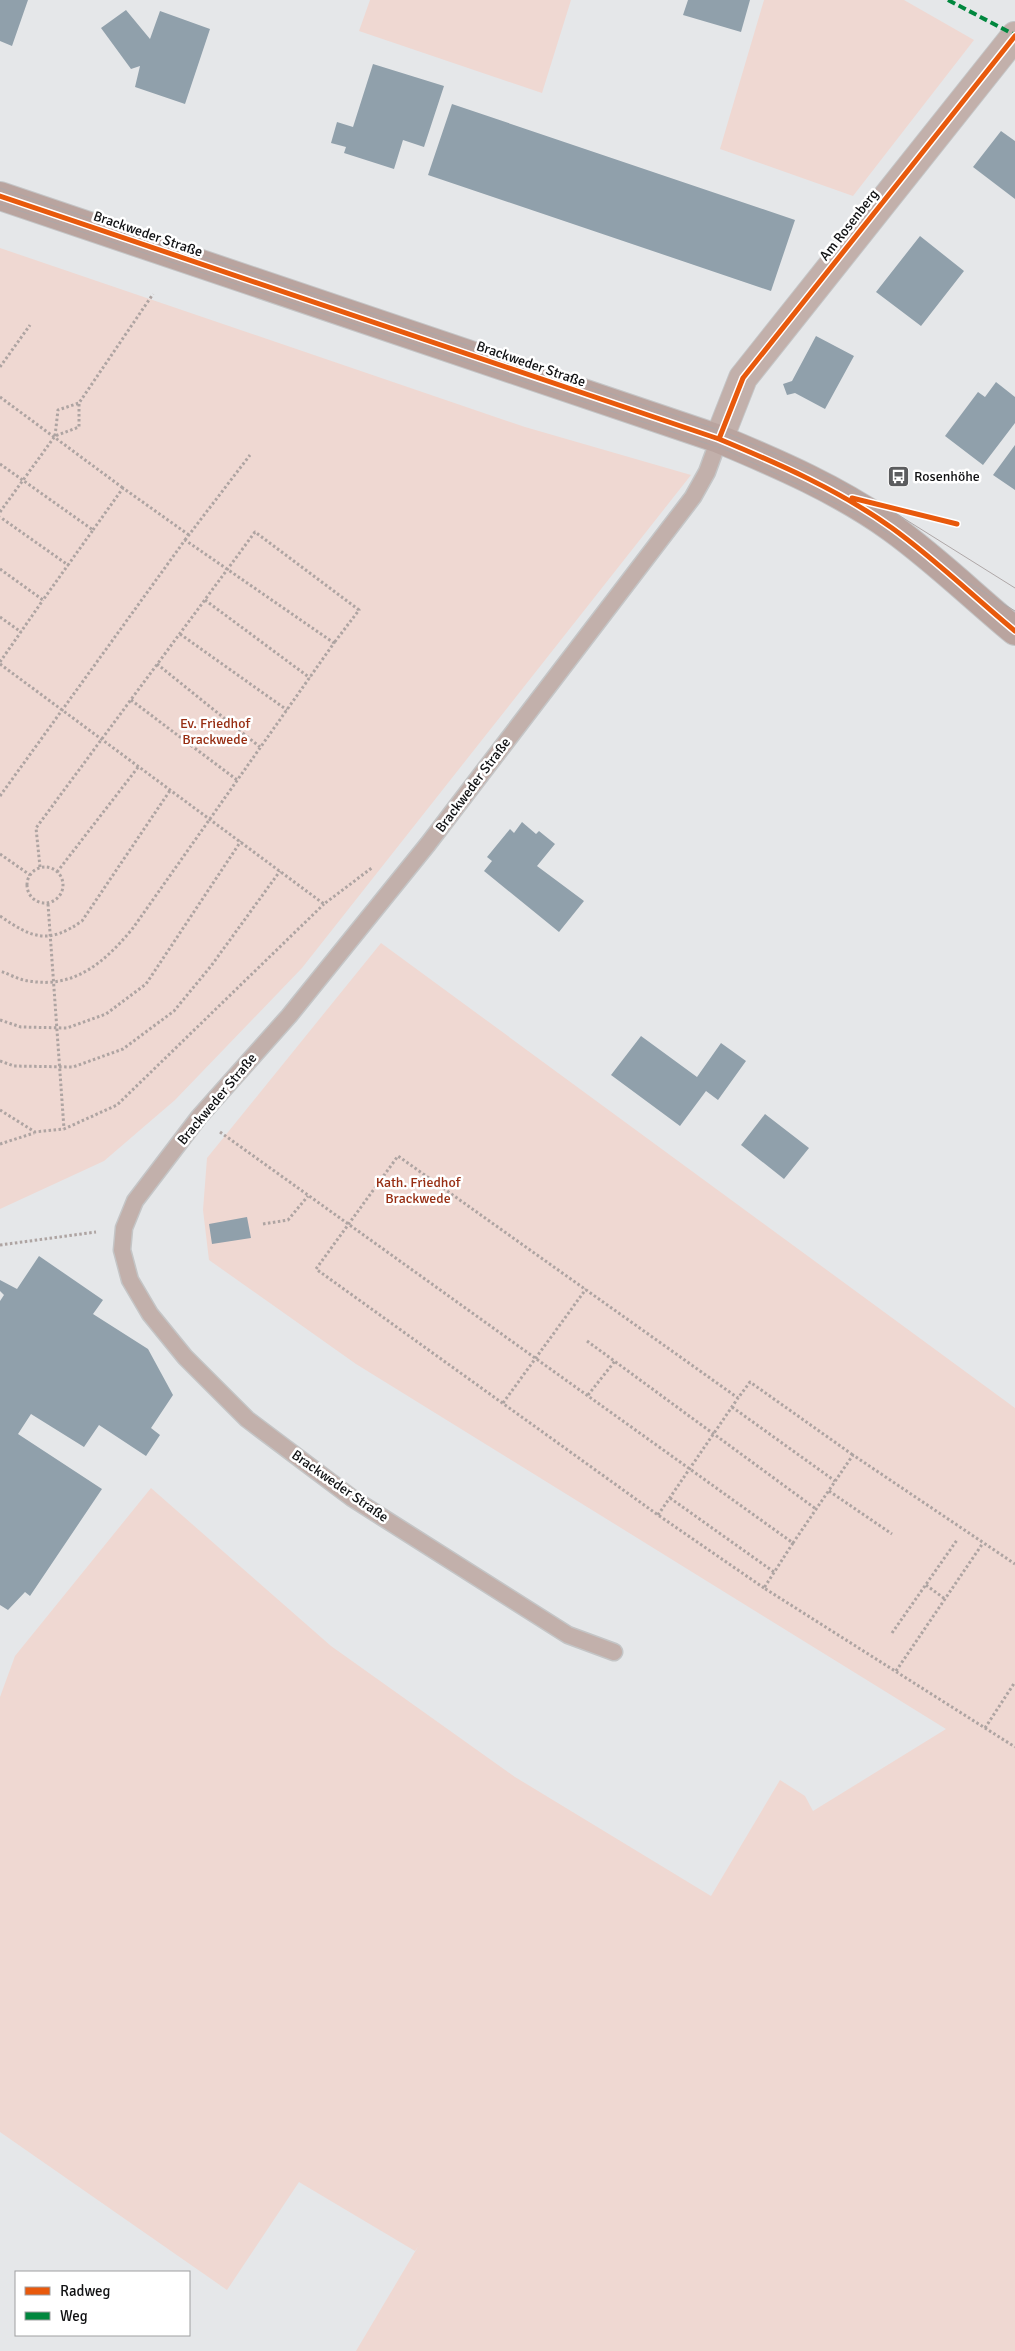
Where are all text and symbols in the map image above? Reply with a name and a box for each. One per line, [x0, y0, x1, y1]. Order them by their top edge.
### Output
street label: Am Rosenberg [816, 186, 882, 264]
street label: Brackweder Straße [91, 207, 205, 261]
street label: Brackweder Straße [474, 337, 588, 391]
bus stop icon: Rosenhöhe [886, 464, 910, 488]
place label: Rosenhöhe [914, 468, 980, 485]
park label: Ev. Friedhof Brackwede [180, 715, 251, 748]
street label: Brackweder Straße [432, 734, 514, 836]
street label: Brackweder Straße [174, 1050, 260, 1148]
park label: Kath. Friedhof Brackwede [376, 1174, 462, 1207]
street label: Brackweder Straße [288, 1446, 392, 1526]
legend [15, 2271, 190, 2336]
text: Radweg [60, 2282, 111, 2300]
text: Weg [60, 2307, 88, 2325]

